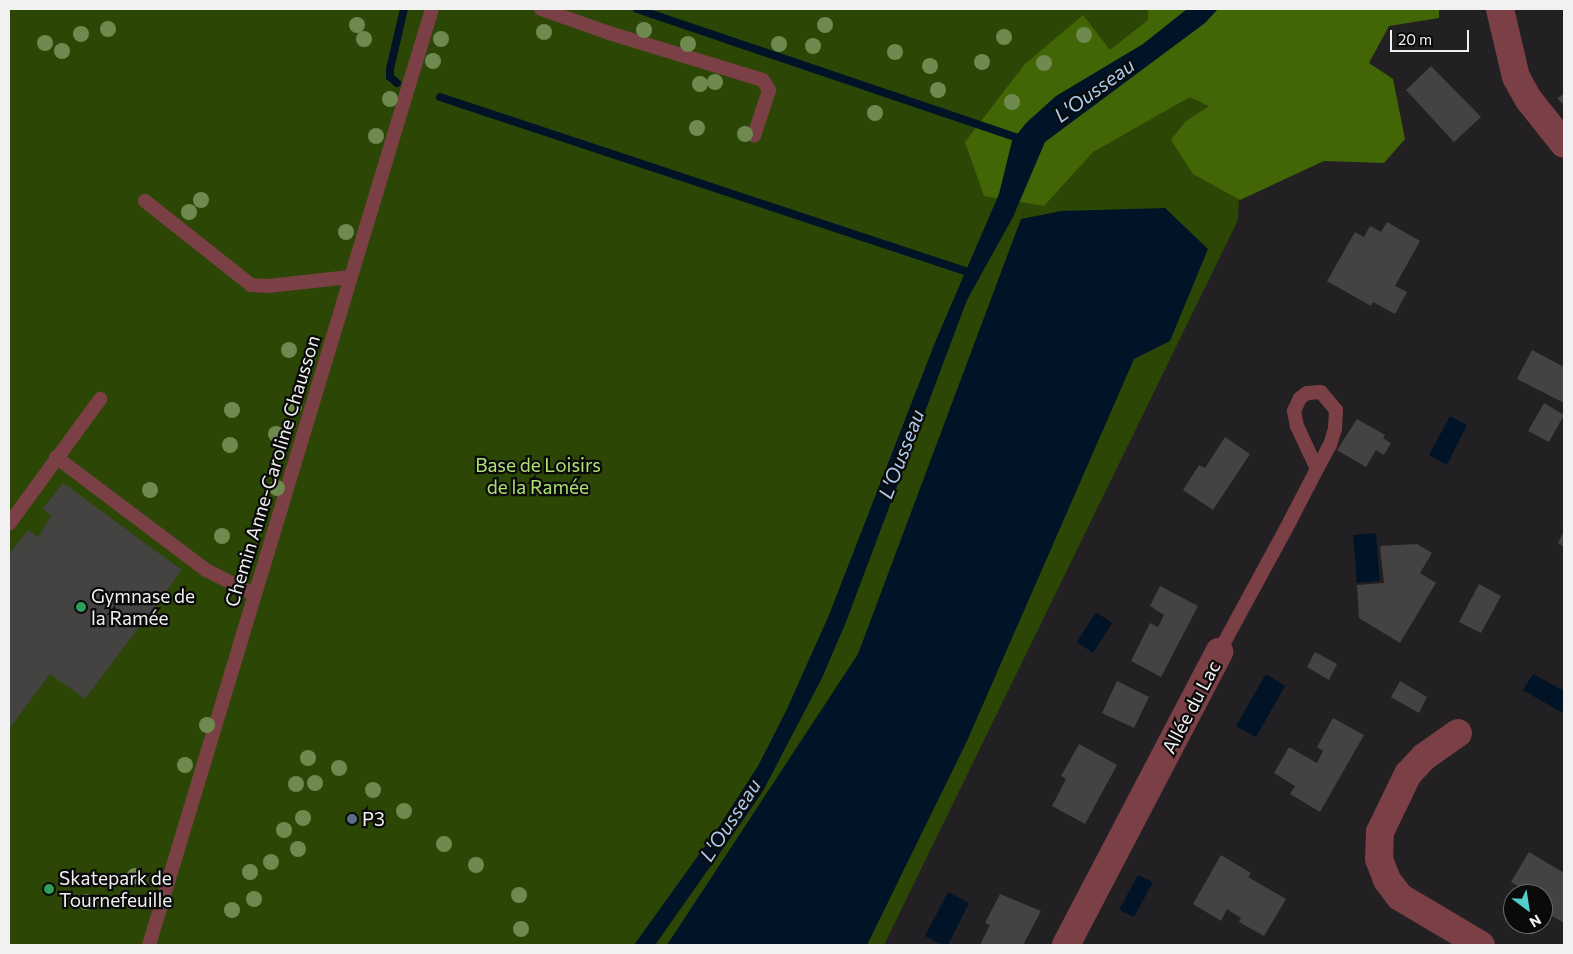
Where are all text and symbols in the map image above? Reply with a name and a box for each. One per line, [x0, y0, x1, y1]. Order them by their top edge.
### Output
scale bar [1393, 20, 1472, 52]
text: 20 m [1398, 30, 1432, 48]
water label: L'Ousseau [1049, 53, 1139, 127]
street label: Chemin Anne-Caroline Chausson [220, 333, 324, 609]
water label: L'Ousseau [873, 406, 929, 502]
park label: Base de Loisirs de la Ramée [475, 454, 601, 498]
place label: Gymnase de la Ramée [91, 585, 195, 629]
marker: Gymnase de la Ramée [75, 601, 87, 613]
street label: Allée du Lac [1157, 657, 1225, 757]
water label: L'Ousseau [695, 774, 765, 866]
place label: P3 [362, 808, 385, 830]
marker: P3 [346, 813, 358, 825]
place label: Skatepark de Tournefeuille [59, 867, 172, 911]
marker: Skatepark de Tournefeuille [43, 883, 55, 895]
north arrow [1503, 884, 1553, 934]
text: N [1527, 911, 1544, 931]

